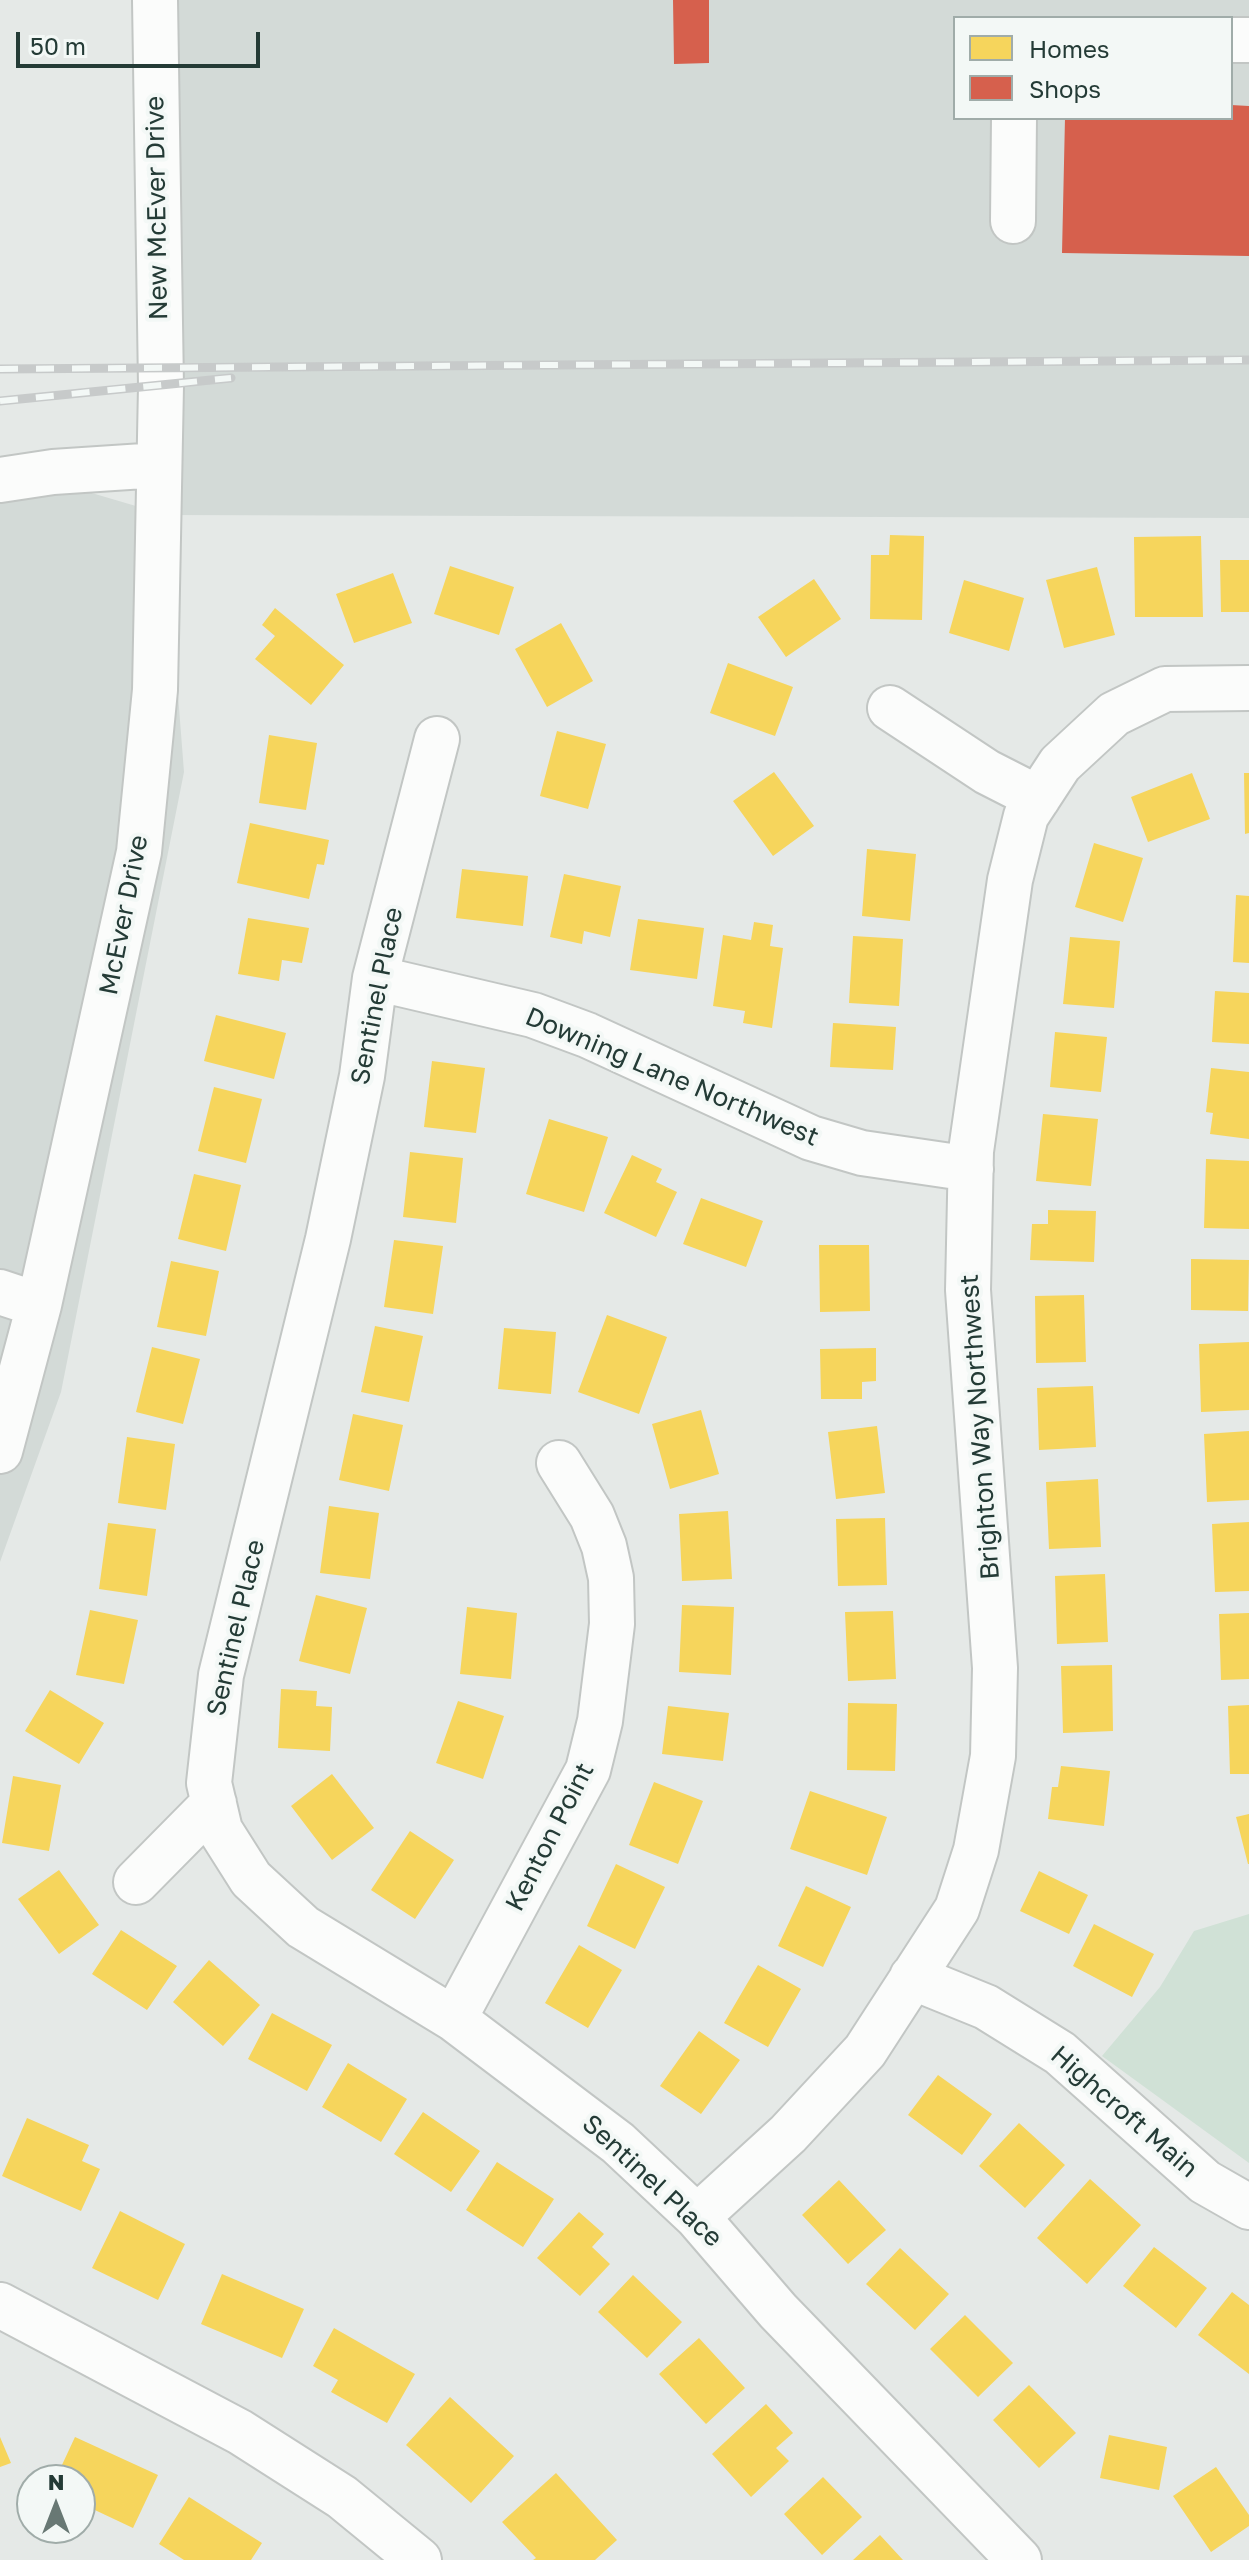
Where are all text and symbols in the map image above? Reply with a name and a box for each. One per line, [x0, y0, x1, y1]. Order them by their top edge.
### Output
scale bar [20, 16, 264, 66]
legend [953, 16, 1233, 120]
text: 50 m [30, 31, 86, 60]
text: Homes [1029, 34, 1110, 63]
text: Shops [1029, 74, 1101, 103]
street label: New McEver Drive [139, 96, 175, 320]
street label: McEver Drive [93, 832, 155, 998]
street label: Sentinel Place [345, 905, 409, 1087]
street label: Downing Lane Northwest [521, 1001, 823, 1153]
street label: Brighton Way Northwest [954, 1273, 1006, 1581]
street label: Sentinel Place [201, 1537, 271, 1719]
street label: Kenton Point [499, 1758, 601, 1916]
street label: Highcroft Main [1044, 2040, 1204, 2184]
street label: Sentinel Place [576, 2108, 728, 2254]
north arrow [16, 2464, 96, 2544]
text: N [48, 2468, 64, 2495]

